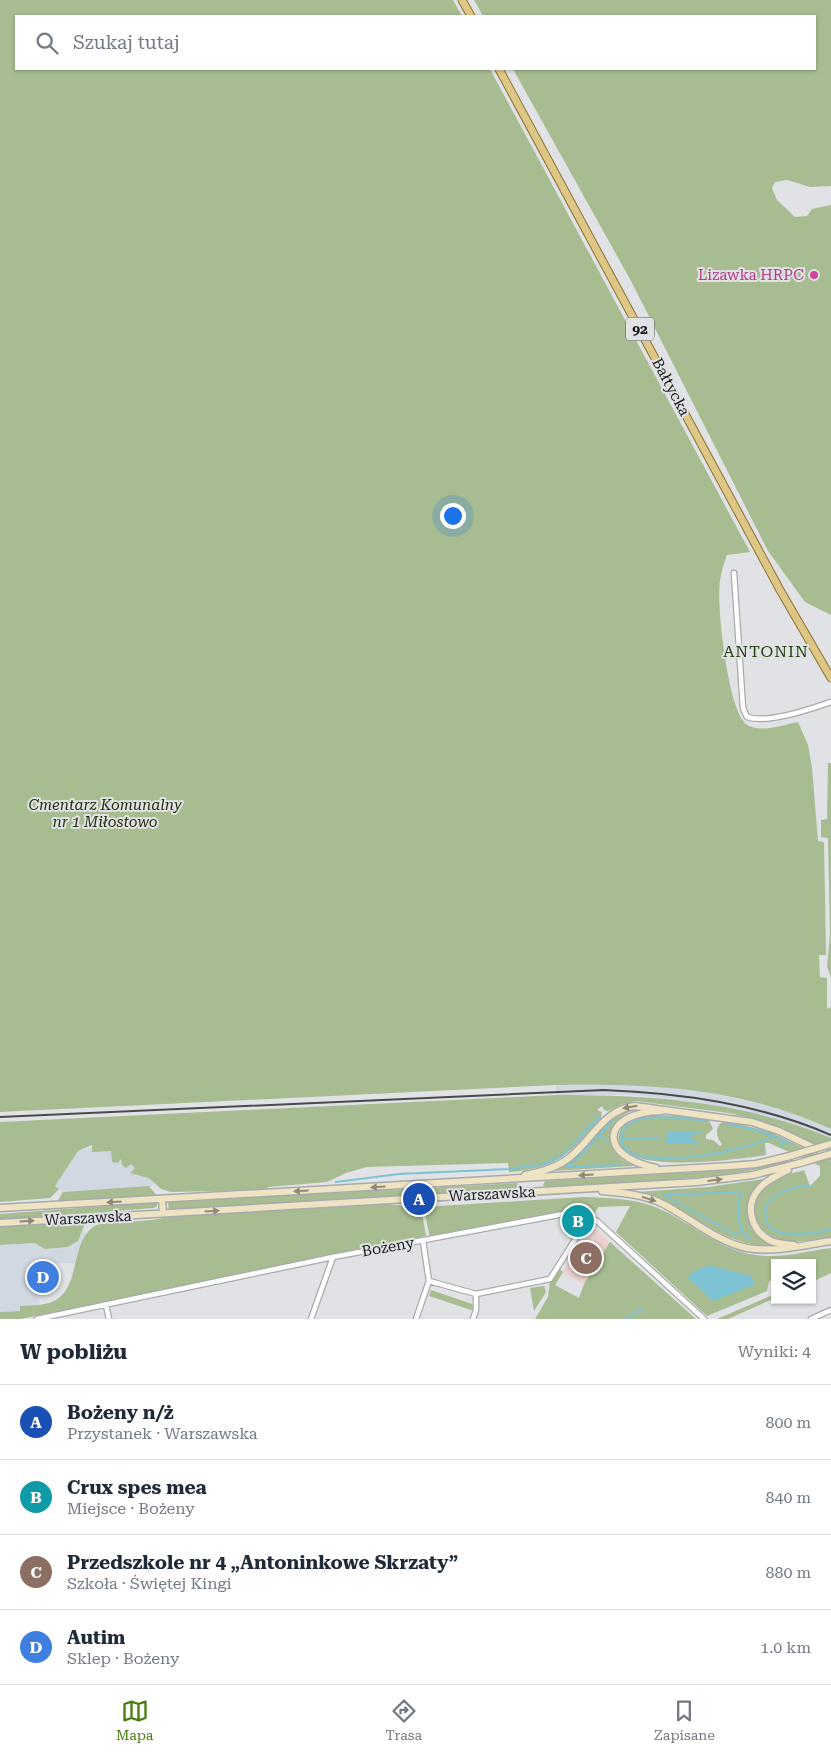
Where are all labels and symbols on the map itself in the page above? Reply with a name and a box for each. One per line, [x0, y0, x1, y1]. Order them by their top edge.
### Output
place label: Lizawka HRPC [698, 266, 804, 284]
marker: Lizawka HRPC [808, 269, 820, 281]
road number: 92 [626, 318, 654, 340]
street label: Bałtycka [648, 355, 694, 419]
your location [440, 503, 466, 529]
district label: ANTONIN [723, 642, 809, 661]
park label: Cmentarz Komunalny nr 1 Miłostowo [28, 796, 182, 831]
one-way arrow [621, 1103, 637, 1111]
one-way arrow [578, 1171, 594, 1179]
one-way arrow [708, 1176, 724, 1184]
pin: A [403, 1180, 435, 1218]
one-way arrow [370, 1183, 386, 1191]
street label: Warszawska [448, 1183, 536, 1205]
one-way arrow [293, 1187, 309, 1195]
one-way arrow [642, 1195, 657, 1203]
one-way arrow [106, 1198, 122, 1206]
pin: B [562, 1202, 594, 1240]
one-way arrow [204, 1206, 220, 1214]
street label: Warszawska [44, 1207, 132, 1229]
one-way arrow [19, 1217, 35, 1225]
street label: Bożeny [360, 1234, 416, 1260]
pin: C [570, 1239, 602, 1277]
pin: D [27, 1258, 59, 1296]

